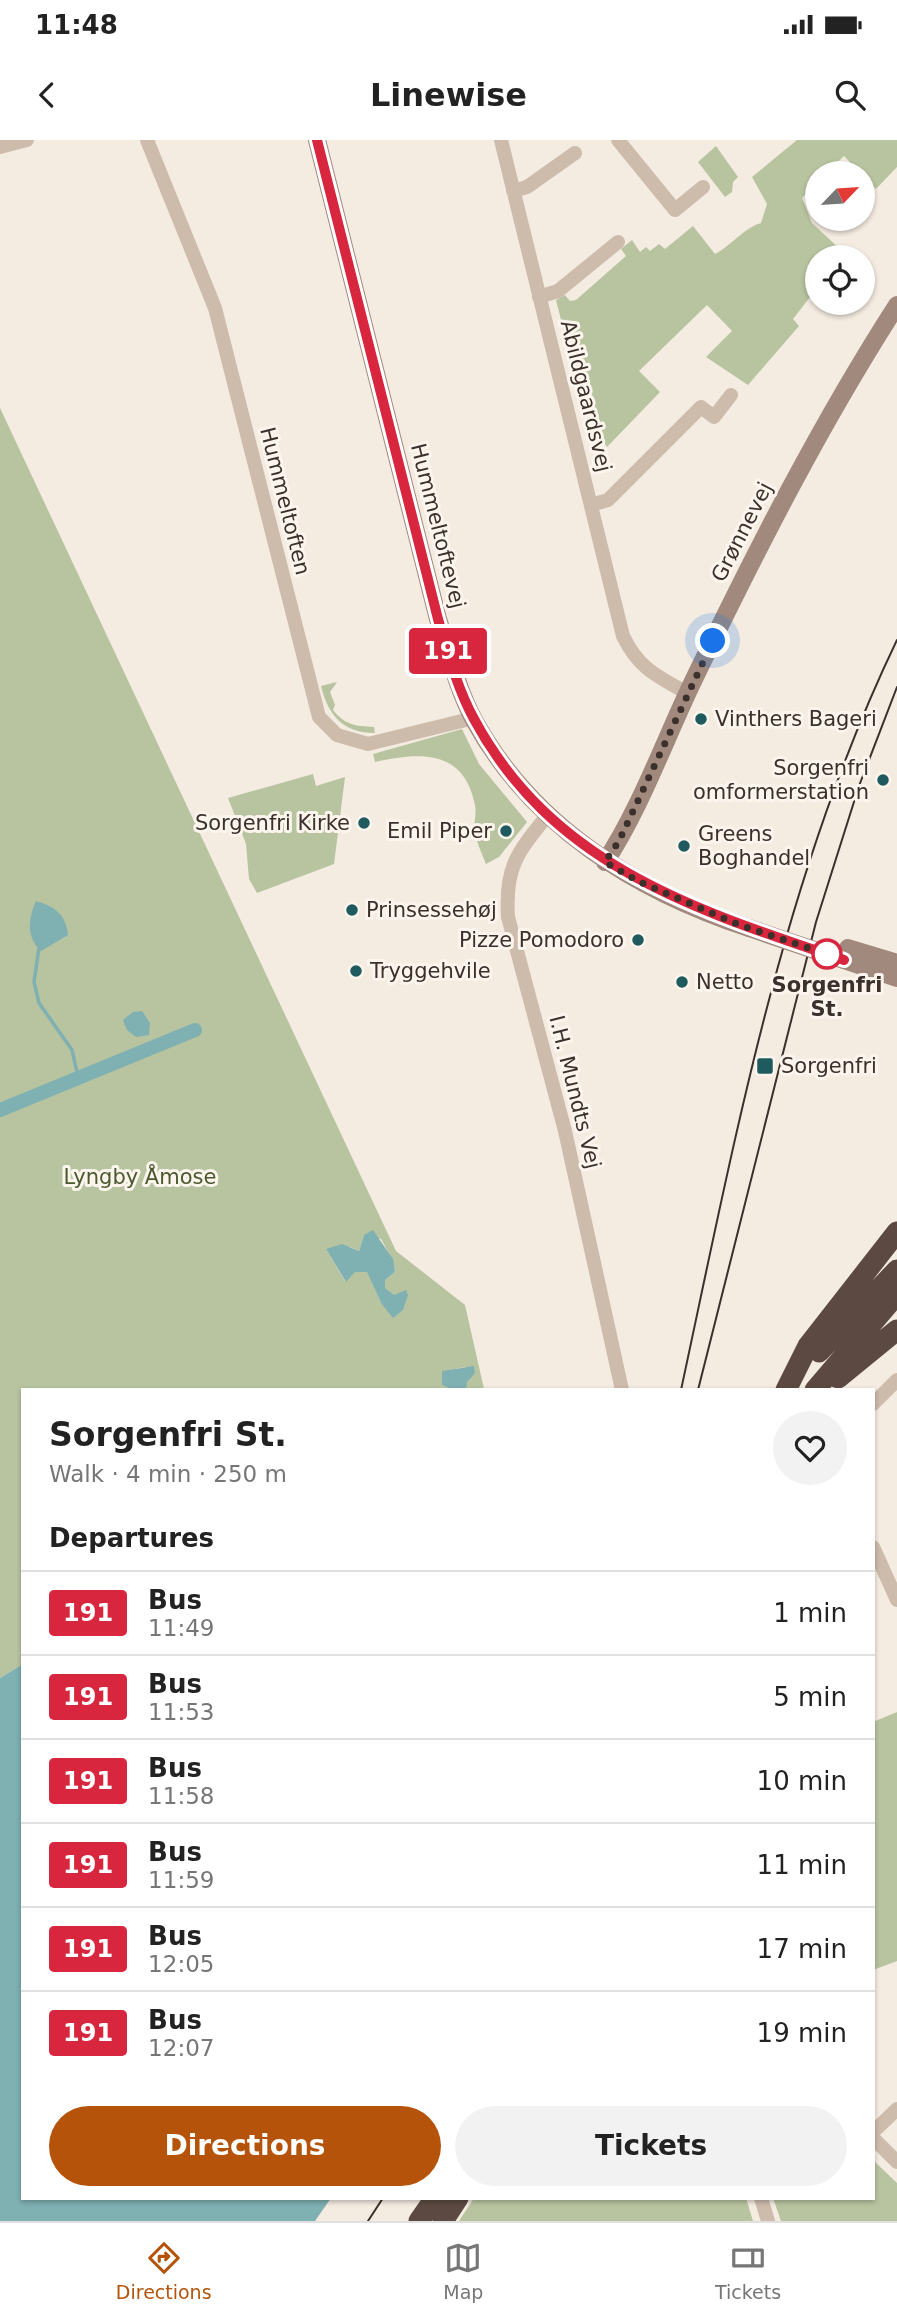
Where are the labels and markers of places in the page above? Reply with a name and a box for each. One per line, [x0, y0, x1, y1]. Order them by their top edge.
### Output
place label: Vinthers Bageri [715, 707, 877, 731]
marker: Vinthers Bageri [693, 711, 709, 727]
place label: Sorgenfri omformerstation [693, 756, 869, 804]
marker: Sorgenfri omformerstation [875, 772, 891, 788]
place label: Sorgenfri Kirke [195, 811, 350, 835]
marker: Sorgenfri Kirke [356, 815, 372, 831]
place label: Emil Piper [387, 819, 492, 843]
place label: Greens Boghandel [698, 822, 810, 870]
marker: Emil Piper [498, 823, 514, 839]
marker: Greens Boghandel [676, 838, 692, 854]
place label: Prinsessehøj [366, 898, 497, 922]
marker: Prinsessehøj [344, 902, 360, 918]
place label: Pizze Pomodoro [459, 928, 624, 952]
marker: Pizze Pomodoro [630, 932, 646, 948]
marker: Sorgenfri St. [812, 939, 842, 969]
place label: Tryggehvile [369, 959, 491, 983]
marker: Tryggehvile [348, 963, 364, 979]
place label: Netto [696, 970, 754, 994]
place label: Sorgenfri St. [772, 973, 882, 1021]
marker: Netto [674, 974, 690, 990]
place label: Sorgenfri [781, 1054, 877, 1078]
marker: Sorgenfri [755, 1056, 775, 1076]

